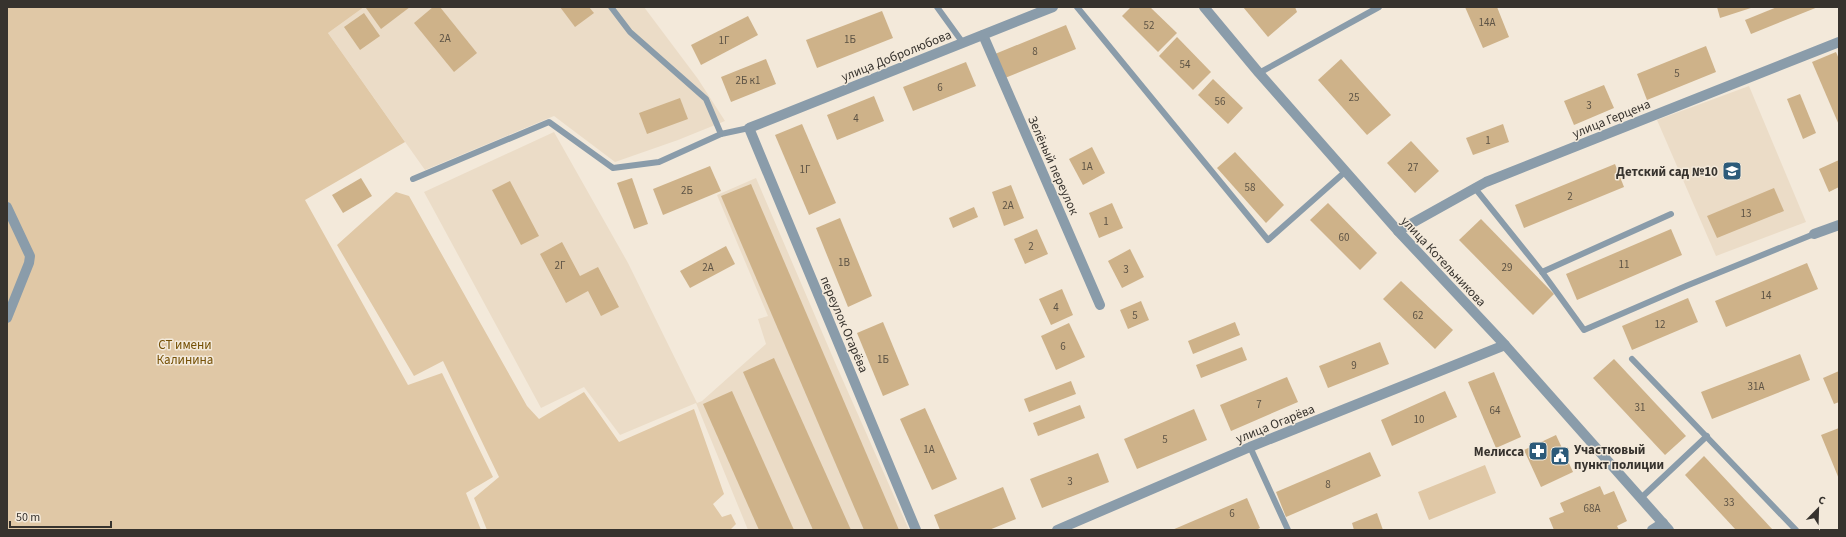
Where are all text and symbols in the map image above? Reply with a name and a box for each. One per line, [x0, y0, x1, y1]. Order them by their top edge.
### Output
house number: 14А [1479, 15, 1495, 30]
house number: 52 [1144, 18, 1154, 33]
street label: улица Добролюбова [839, 26, 954, 86]
house number: 2А [439, 31, 451, 46]
house number: 1Б [844, 32, 856, 47]
house number: 1Г [719, 33, 730, 48]
house number: 8 [1032, 44, 1038, 59]
house number: 54 [1180, 57, 1191, 72]
house number: 5 [1674, 66, 1680, 81]
house number: 2Б к1 [736, 73, 760, 88]
house number: 6 [937, 80, 943, 95]
house number: 25 [1349, 90, 1359, 105]
house number: 56 [1215, 94, 1226, 109]
street label: улица Герцена [1570, 95, 1653, 143]
house number: 3 [1586, 98, 1592, 113]
house number: 4 [853, 111, 859, 126]
street label: Зелёный переулок [1023, 113, 1083, 218]
house number: 1 [1485, 133, 1491, 148]
house number: 1А [1081, 159, 1093, 174]
house number: 27 [1408, 160, 1418, 175]
school or university icon: Детский сад №10 [1721, 160, 1743, 182]
house number: 1Г [800, 162, 811, 177]
place label: Детский сад №10 [1616, 163, 1718, 181]
house number: 58 [1245, 180, 1256, 195]
house number: 2Б [681, 183, 693, 198]
house number: 2 [1567, 189, 1573, 204]
house number: 2А [1002, 198, 1014, 213]
house number: 13 [1741, 206, 1751, 221]
street label: улица Котельникова [1397, 213, 1490, 311]
house number: 1 [1103, 214, 1109, 229]
house number: 60 [1339, 230, 1349, 245]
house number: 2 [1028, 239, 1034, 254]
house number: 1В [838, 255, 850, 270]
house number: 11 [1619, 257, 1629, 272]
house number: 2Г [555, 258, 566, 273]
house number: 2А [702, 260, 714, 275]
house number: 29 [1502, 260, 1512, 275]
house number: 3 [1123, 262, 1129, 277]
street label: переулок Огарёва [816, 273, 873, 375]
house number: 14 [1761, 288, 1772, 303]
house number: 4 [1053, 300, 1059, 315]
house number: 5 [1132, 308, 1138, 323]
house number: 62 [1413, 308, 1423, 323]
house number: 12 [1655, 317, 1665, 332]
park label: СТ имени Калинина [157, 336, 213, 369]
house number: 6 [1060, 339, 1066, 354]
house number: 1Б [877, 352, 889, 367]
house number: 9 [1351, 358, 1357, 373]
house number: 31А [1748, 379, 1764, 394]
house number: 7 [1256, 397, 1262, 412]
street label: улица Огарёва [1233, 400, 1317, 448]
house number: 31 [1635, 400, 1645, 415]
house number: 64 [1490, 403, 1501, 418]
house number: 10 [1414, 412, 1424, 427]
house number: 5 [1162, 432, 1168, 447]
pharmacy icon: Мелисса [1527, 440, 1549, 462]
place label: Участковый пункт полиции [1574, 441, 1664, 474]
house number: 1А [923, 442, 935, 457]
place label: Мелисса [1474, 443, 1524, 461]
public building icon: Участковый пункт полиции [1549, 445, 1571, 467]
house number: 3 [1067, 474, 1073, 489]
house number: 8 [1325, 477, 1331, 492]
north arrow [1798, 489, 1838, 529]
text: С [1816, 492, 1828, 509]
house number: 33 [1724, 495, 1734, 510]
house number: 68А [1584, 501, 1600, 516]
scale bar [10, 503, 111, 529]
house number: 6 [1229, 506, 1235, 521]
text: 50 m [16, 509, 40, 526]

